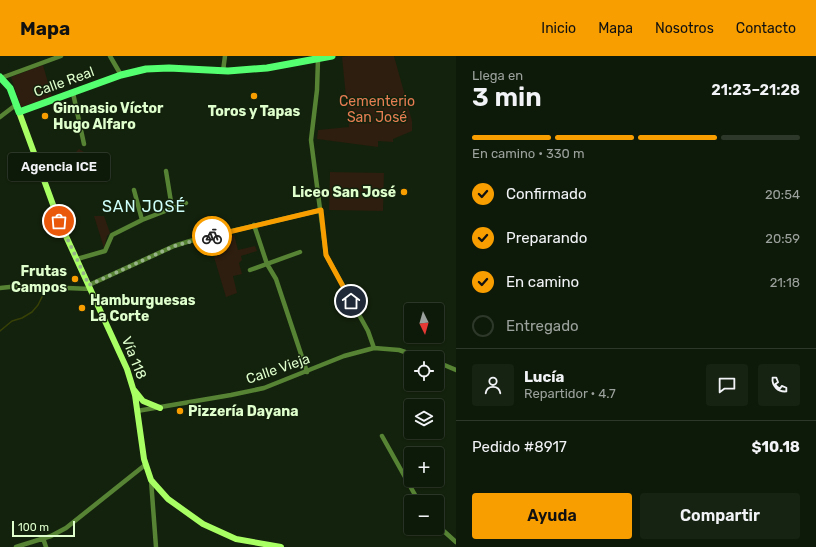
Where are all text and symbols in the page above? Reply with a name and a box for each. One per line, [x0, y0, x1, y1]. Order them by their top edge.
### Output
text: Mapa [20, 17, 70, 40]
text: Inicio [541, 20, 576, 37]
text: Mapa [598, 20, 633, 37]
text: Nosotros [655, 20, 714, 37]
text: Contacto [736, 20, 796, 37]
street label: Calle Real [31, 63, 97, 101]
text: Llega en [472, 68, 523, 83]
text: 21:23–21:28 [711, 81, 800, 99]
text: 3 min [472, 82, 542, 113]
marker: Toros y Tapas [249, 91, 259, 101]
park label: Cementerio San José [339, 93, 415, 126]
place label: Gimnasio Víctor Hugo Alfaro [53, 100, 164, 133]
place label: Toros y Tapas [208, 103, 301, 120]
marker: Gimnasio Víctor Hugo Alfaro [40, 111, 50, 121]
text: En camino · 330 m [472, 146, 585, 161]
callout: Agencia ICE [8, 153, 110, 181]
text: Agencia ICE [21, 159, 97, 174]
icon: check [472, 183, 494, 205]
place label: Liceo San José [292, 184, 396, 201]
text: Confirmado [506, 185, 587, 203]
marker: Liceo San José [399, 187, 409, 197]
text: 20:54 [765, 187, 800, 202]
district label: SAN JOSÉ [102, 197, 186, 216]
pin [42, 204, 76, 238]
icon: bag [48, 210, 70, 232]
courier [192, 216, 232, 256]
icon: bike [201, 225, 223, 247]
icon: check [472, 227, 494, 249]
text: Preparando [506, 229, 587, 247]
text: 20:59 [765, 231, 800, 246]
place label: Frutas Campos [11, 263, 67, 296]
icon: check [472, 271, 494, 293]
text: En camino [506, 273, 579, 291]
marker: Frutas Campos [70, 274, 80, 284]
text: 21:18 [770, 275, 800, 290]
pin [334, 284, 368, 318]
icon: home [340, 290, 362, 312]
place label: Hamburguesas La Corte [90, 292, 196, 325]
marker: Hamburguesas La Corte [77, 303, 87, 313]
north arrow [404, 303, 444, 343]
map controls [404, 303, 444, 535]
text: Entregado [506, 317, 579, 335]
street label: Vía 118 [118, 334, 150, 382]
street label: Calle Vieja [244, 350, 312, 388]
button: locate [404, 351, 444, 391]
button: person [472, 364, 514, 406]
button: chat [706, 364, 748, 406]
button: phone [758, 364, 800, 406]
text: Lucía [524, 368, 564, 386]
text: Repartidor · 4.7 [524, 386, 616, 401]
button: layers [404, 399, 444, 439]
place label: Pizzería Dayana [188, 403, 298, 420]
marker: Pizzería Dayana [175, 406, 185, 416]
text: Pedido #8917 [472, 438, 567, 456]
text: $10.18 [752, 438, 800, 456]
button: + [404, 447, 444, 487]
button: Ayuda [472, 493, 632, 539]
button: Compartir [640, 493, 800, 539]
button: − [404, 495, 444, 535]
scale bar [12, 519, 75, 538]
text: 100 m [18, 521, 49, 534]

